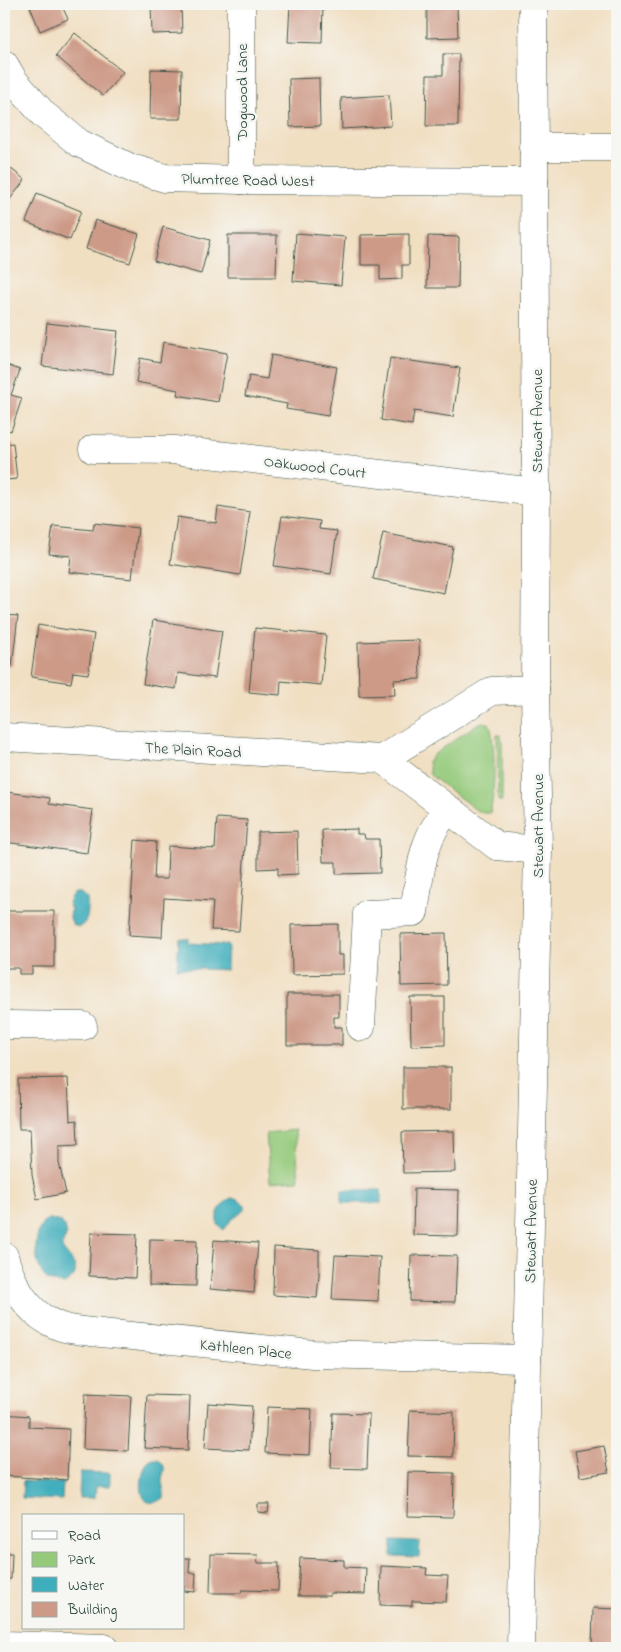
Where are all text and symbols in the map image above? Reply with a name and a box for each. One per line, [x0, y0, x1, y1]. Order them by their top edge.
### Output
street label: Dogwood Lane [231, 43, 255, 141]
street label: Plumtree Road West [181, 168, 315, 194]
street label: Stewart Avenue [526, 368, 550, 473]
street label: Oakwood Court [262, 450, 368, 486]
street label: The Plain Road [144, 736, 242, 766]
street label: Stewart Avenue [527, 773, 551, 878]
street label: Stewart Avenue [519, 1178, 545, 1283]
street label: Kathleen Place [199, 1333, 294, 1367]
legend [22, 1514, 185, 1630]
text: Road [68, 1525, 101, 1547]
text: Park [68, 1549, 96, 1571]
text: Water [68, 1575, 104, 1597]
text: Building [67, 1599, 117, 1622]

